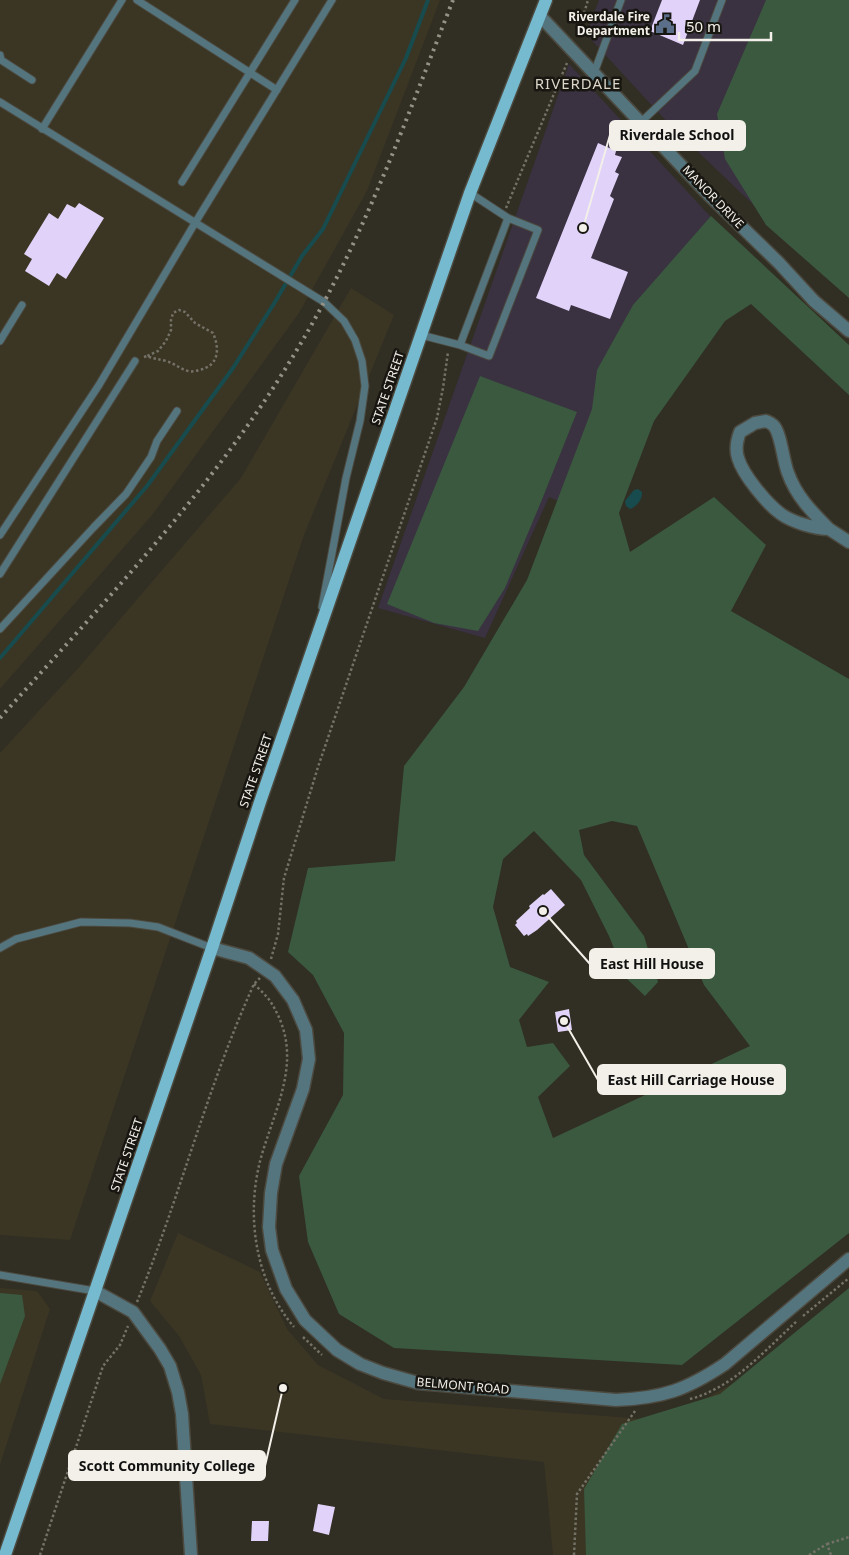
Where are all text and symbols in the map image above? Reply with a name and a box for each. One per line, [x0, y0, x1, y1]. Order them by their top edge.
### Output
place label: Riverdale Fire Department [568, 8, 650, 39]
scale bar [679, 10, 772, 42]
public building icon: Riverdale Fire Department [654, 13, 676, 35]
text: 50 m [686, 16, 721, 36]
district label: RIVERDALE [535, 73, 621, 93]
callout: Riverdale School [610, 121, 745, 150]
text: Riverdale School [620, 125, 734, 144]
street label: MANOR DRIVE [679, 161, 748, 232]
street label: STATE STREET [367, 349, 408, 427]
street label: STATE STREET [235, 732, 276, 810]
callout: East Hill House [590, 949, 714, 978]
text: East Hill House [600, 954, 704, 973]
callout: East Hill Carriage House [598, 1065, 785, 1094]
text: East Hill Carriage House [607, 1070, 775, 1089]
street label: STATE STREET [106, 1116, 147, 1194]
street label: BELMONT ROAD [416, 1373, 510, 1398]
callout: Scott Community College [69, 1451, 265, 1480]
text: Scott Community College [79, 1456, 255, 1475]

